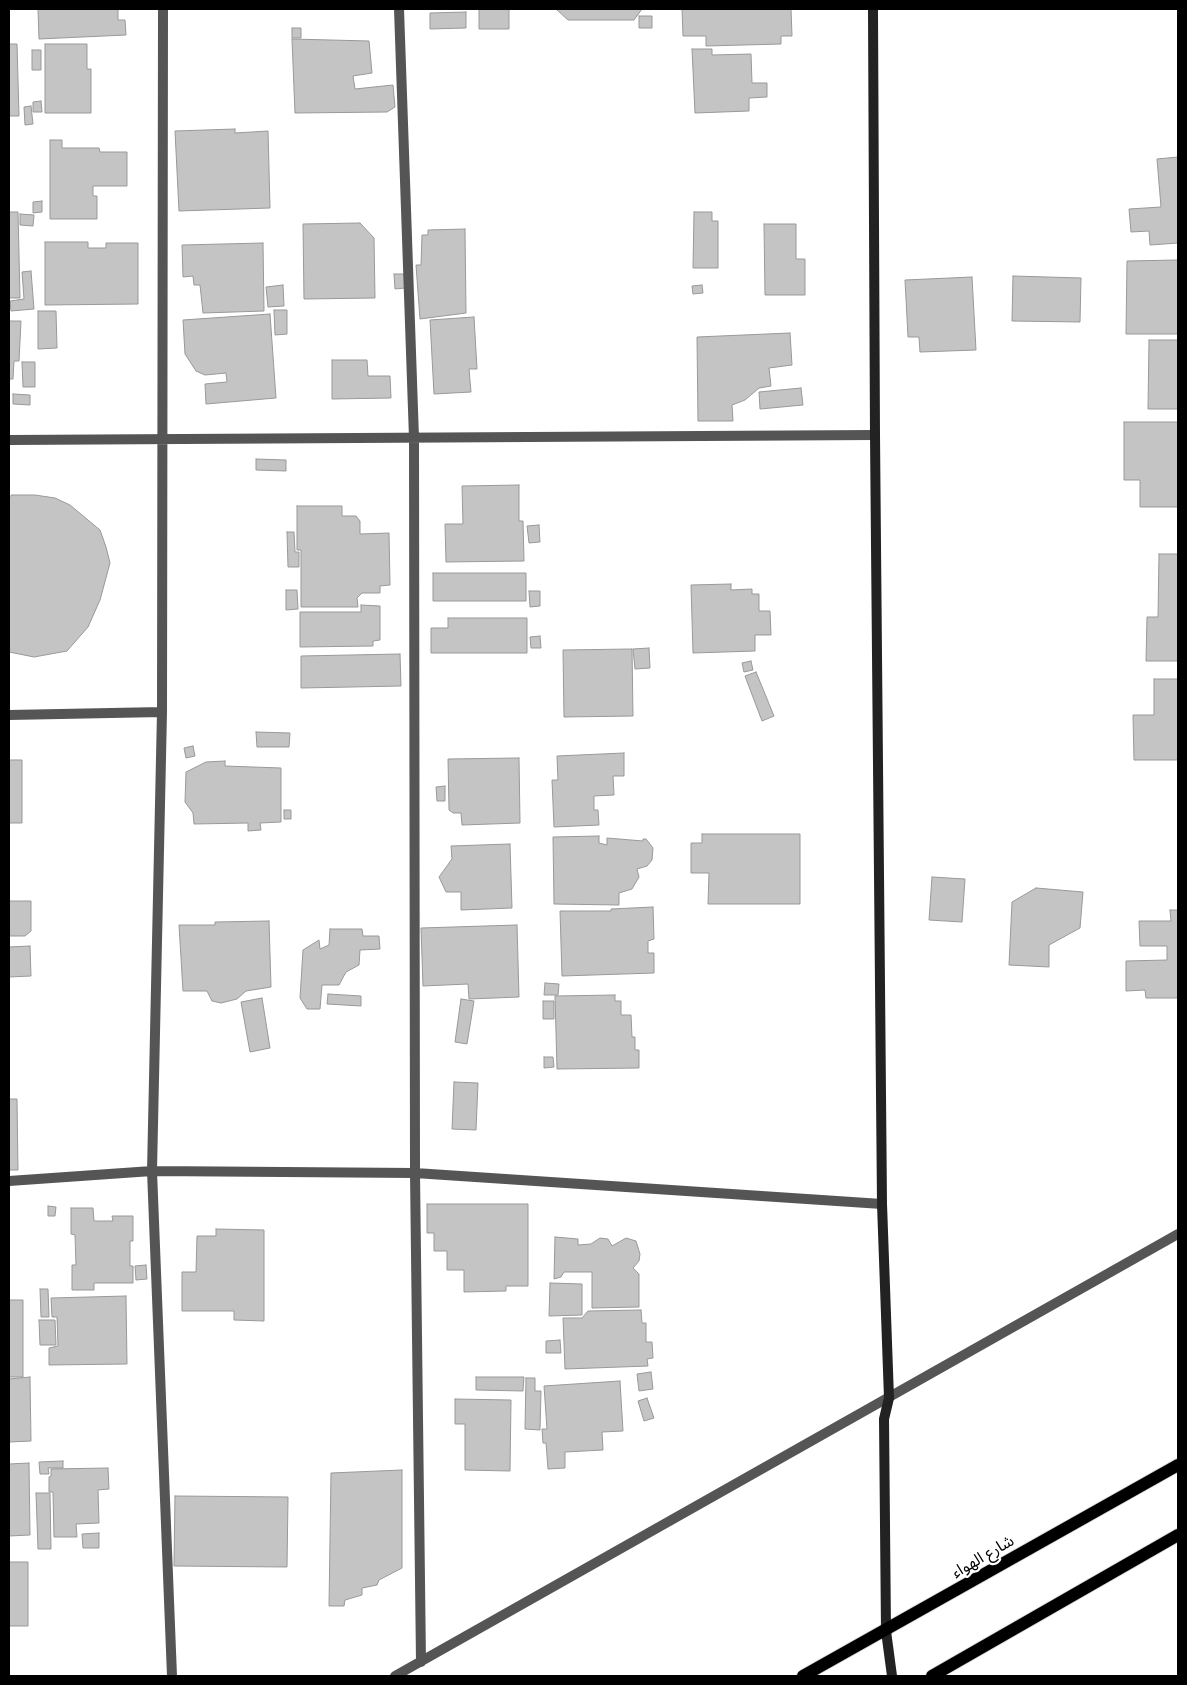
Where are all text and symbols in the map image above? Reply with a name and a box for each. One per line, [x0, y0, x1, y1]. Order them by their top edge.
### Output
street label: شارع الهواء [948, 1531, 1018, 1583]

